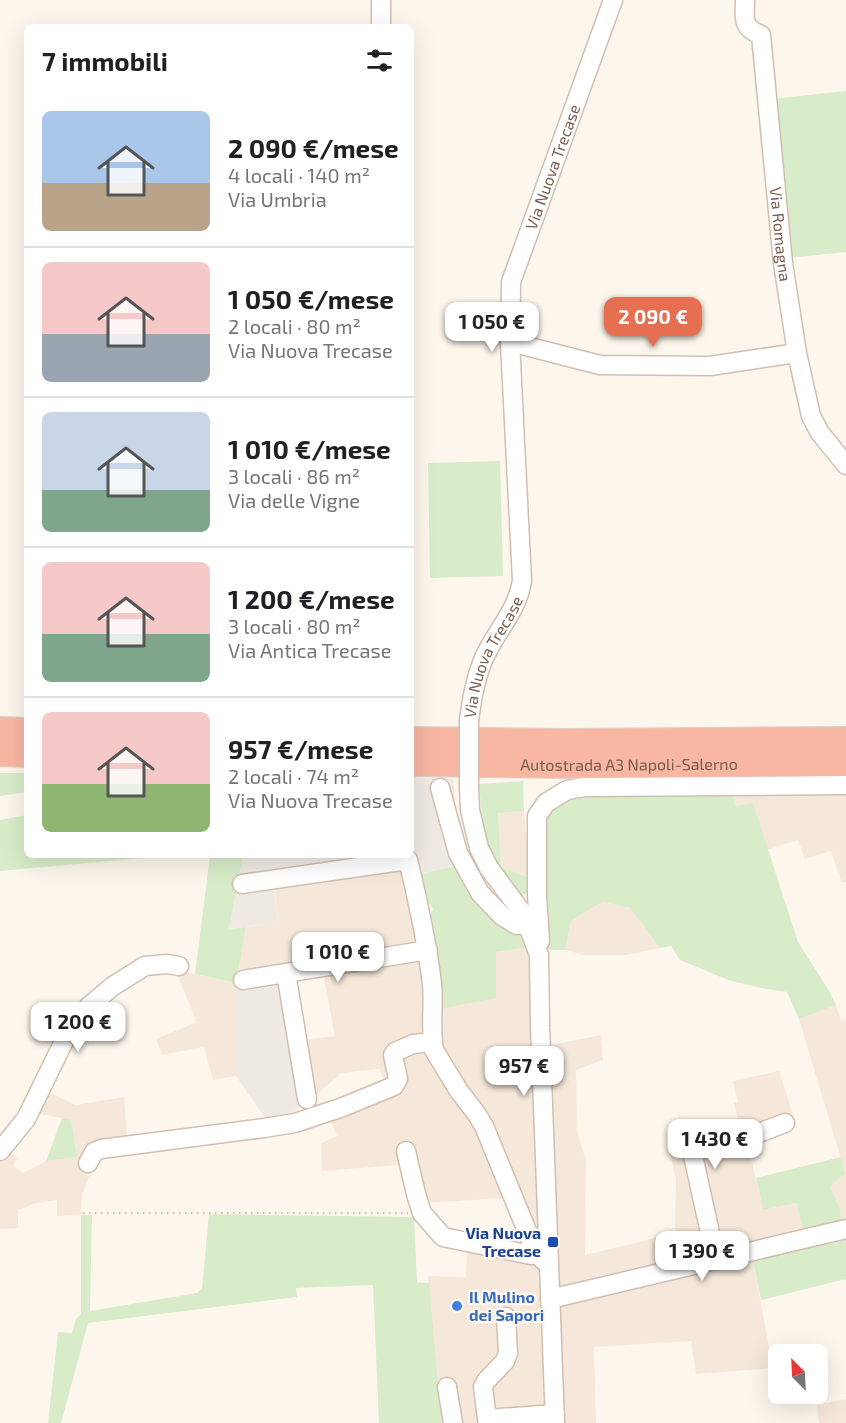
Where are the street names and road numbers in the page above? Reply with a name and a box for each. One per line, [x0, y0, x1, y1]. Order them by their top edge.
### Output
street label: Via Nuova Trecase [521, 102, 584, 232]
street label: Via Romagna [767, 186, 796, 283]
street label: Via Nuova Trecase [459, 593, 526, 719]
street label: Autostrada A3 Napoli-Salerno [520, 754, 738, 774]

